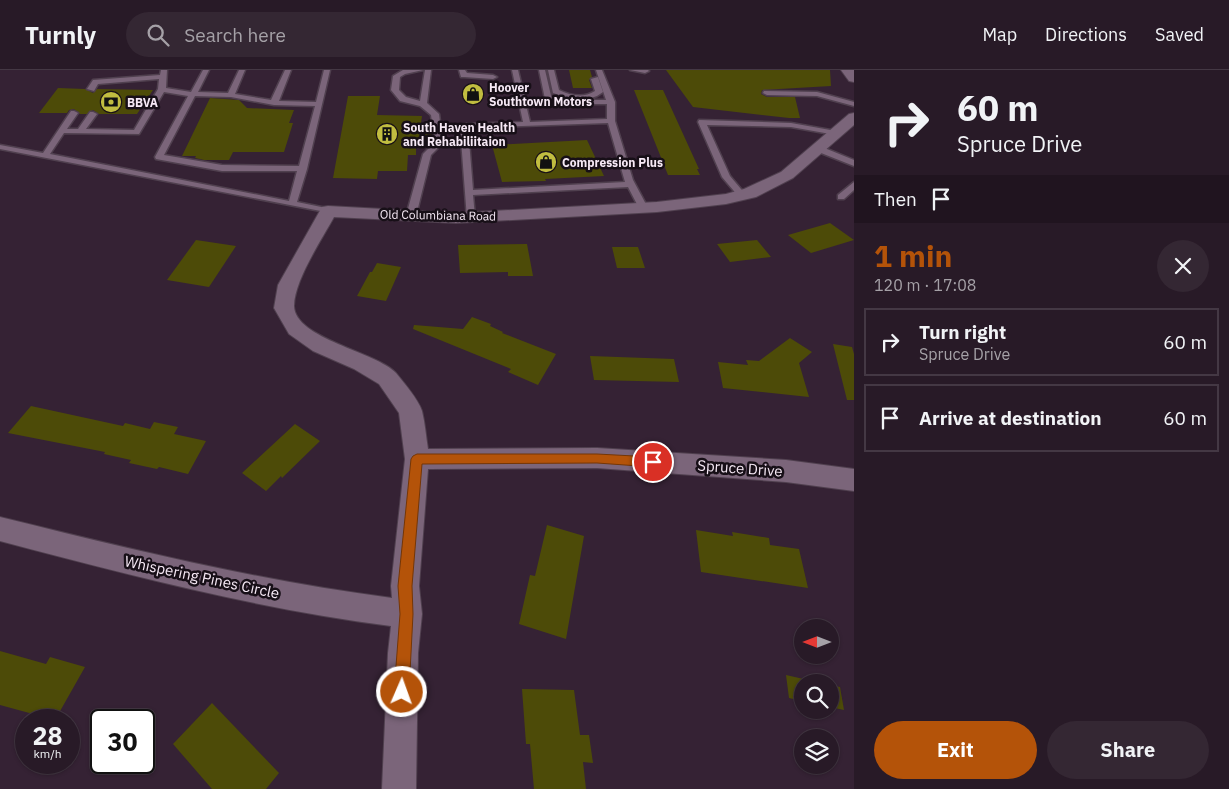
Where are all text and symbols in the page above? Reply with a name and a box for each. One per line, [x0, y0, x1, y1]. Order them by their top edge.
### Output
search box [126, 12, 476, 57]
text: Turnly [25, 19, 96, 51]
icon: search [144, 21, 172, 49]
text: Search here [184, 23, 286, 47]
text: Map [982, 23, 1017, 46]
text: Directions [1045, 23, 1127, 46]
text: Saved [1155, 23, 1204, 46]
place label: Hoover Southtown Motors [489, 80, 592, 109]
shop icon: Hoover Southtown Motors [461, 82, 485, 106]
text: 60 m [957, 85, 1039, 131]
bank icon: BBVA [99, 90, 123, 114]
icon: right [874, 90, 939, 155]
place label: BBVA [127, 95, 158, 110]
place label: South Haven Health and Rehabiliitaion [403, 120, 515, 149]
building icon: South Haven Health and Rehabiliitaion [375, 122, 399, 146]
text: Spruce Drive [957, 129, 1082, 158]
shop icon: Compression Plus [534, 150, 558, 174]
place label: Compression Plus [562, 155, 663, 170]
icon: arrive [927, 185, 955, 213]
text: Then [874, 187, 917, 211]
street label: Old Columbiana Road [380, 206, 496, 224]
text: 1 min [874, 236, 952, 275]
button: close [1157, 240, 1209, 292]
text: 120 m · 17:08 [874, 275, 976, 295]
text: Turn right [919, 320, 1006, 344]
icon: right [876, 328, 904, 356]
text: 60 m [1163, 330, 1207, 354]
text: Spruce Drive [919, 344, 1010, 364]
icon: arrive [876, 404, 904, 432]
text: Arrive at destination [919, 406, 1102, 430]
text: 60 m [1163, 406, 1207, 430]
pin [632, 441, 674, 483]
icon: arrive [639, 448, 667, 476]
street label: Spruce Drive [697, 456, 783, 480]
street label: Whispering Pines Circle [123, 551, 281, 603]
north arrow [794, 619, 839, 664]
map controls [794, 619, 839, 774]
position arrow [375, 665, 427, 717]
button: search [794, 674, 839, 719]
speed limit sign: 30 [90, 709, 155, 774]
text: 28 [32, 719, 63, 752]
button: Exit [874, 721, 1037, 779]
button: Share [1047, 721, 1209, 779]
button: layers [794, 729, 839, 774]
text: km/h [33, 746, 62, 761]

